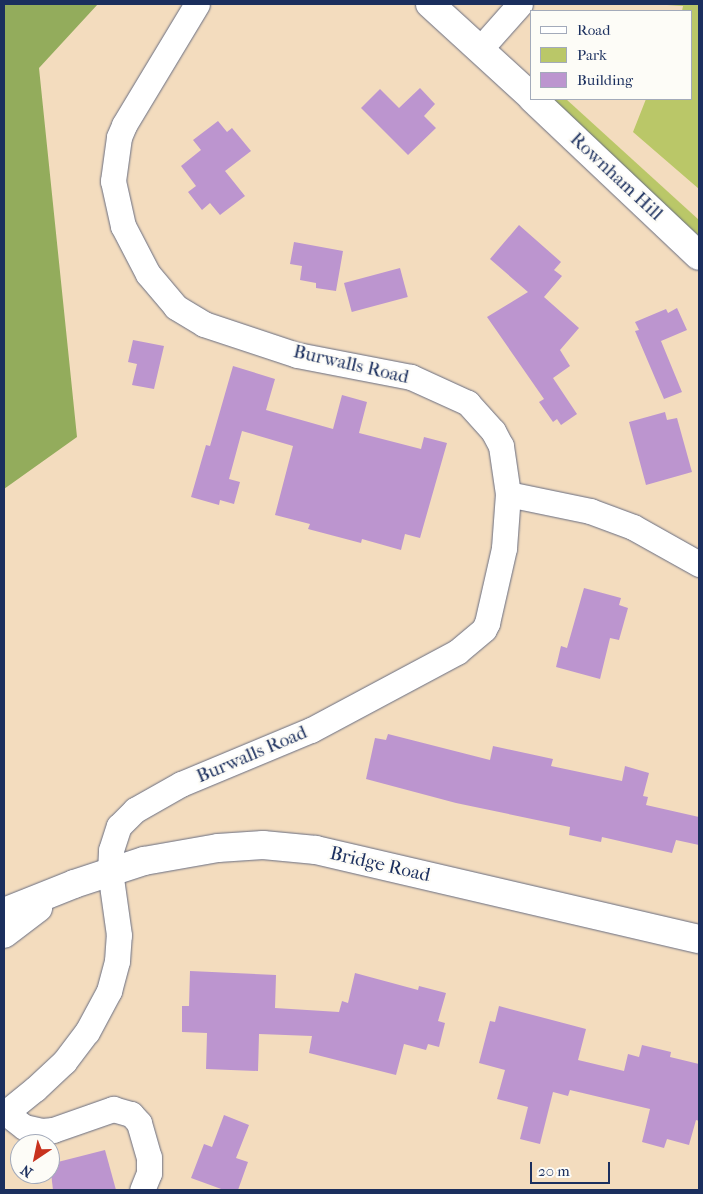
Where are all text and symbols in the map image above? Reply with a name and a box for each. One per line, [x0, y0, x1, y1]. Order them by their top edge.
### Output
legend [530, 10, 693, 100]
text: Road [577, 21, 610, 39]
text: Park [577, 46, 607, 64]
text: Building [577, 71, 633, 89]
street label: Rownham Hill [565, 128, 667, 226]
street label: Burwalls Road [291, 341, 411, 389]
street label: Burwalls Road [193, 721, 311, 789]
street label: Bridge Road [328, 842, 432, 888]
north arrow [10, 1134, 60, 1184]
scale bar [533, 1152, 613, 1184]
text: N [18, 1161, 36, 1181]
text: 20 m [538, 1162, 570, 1180]

